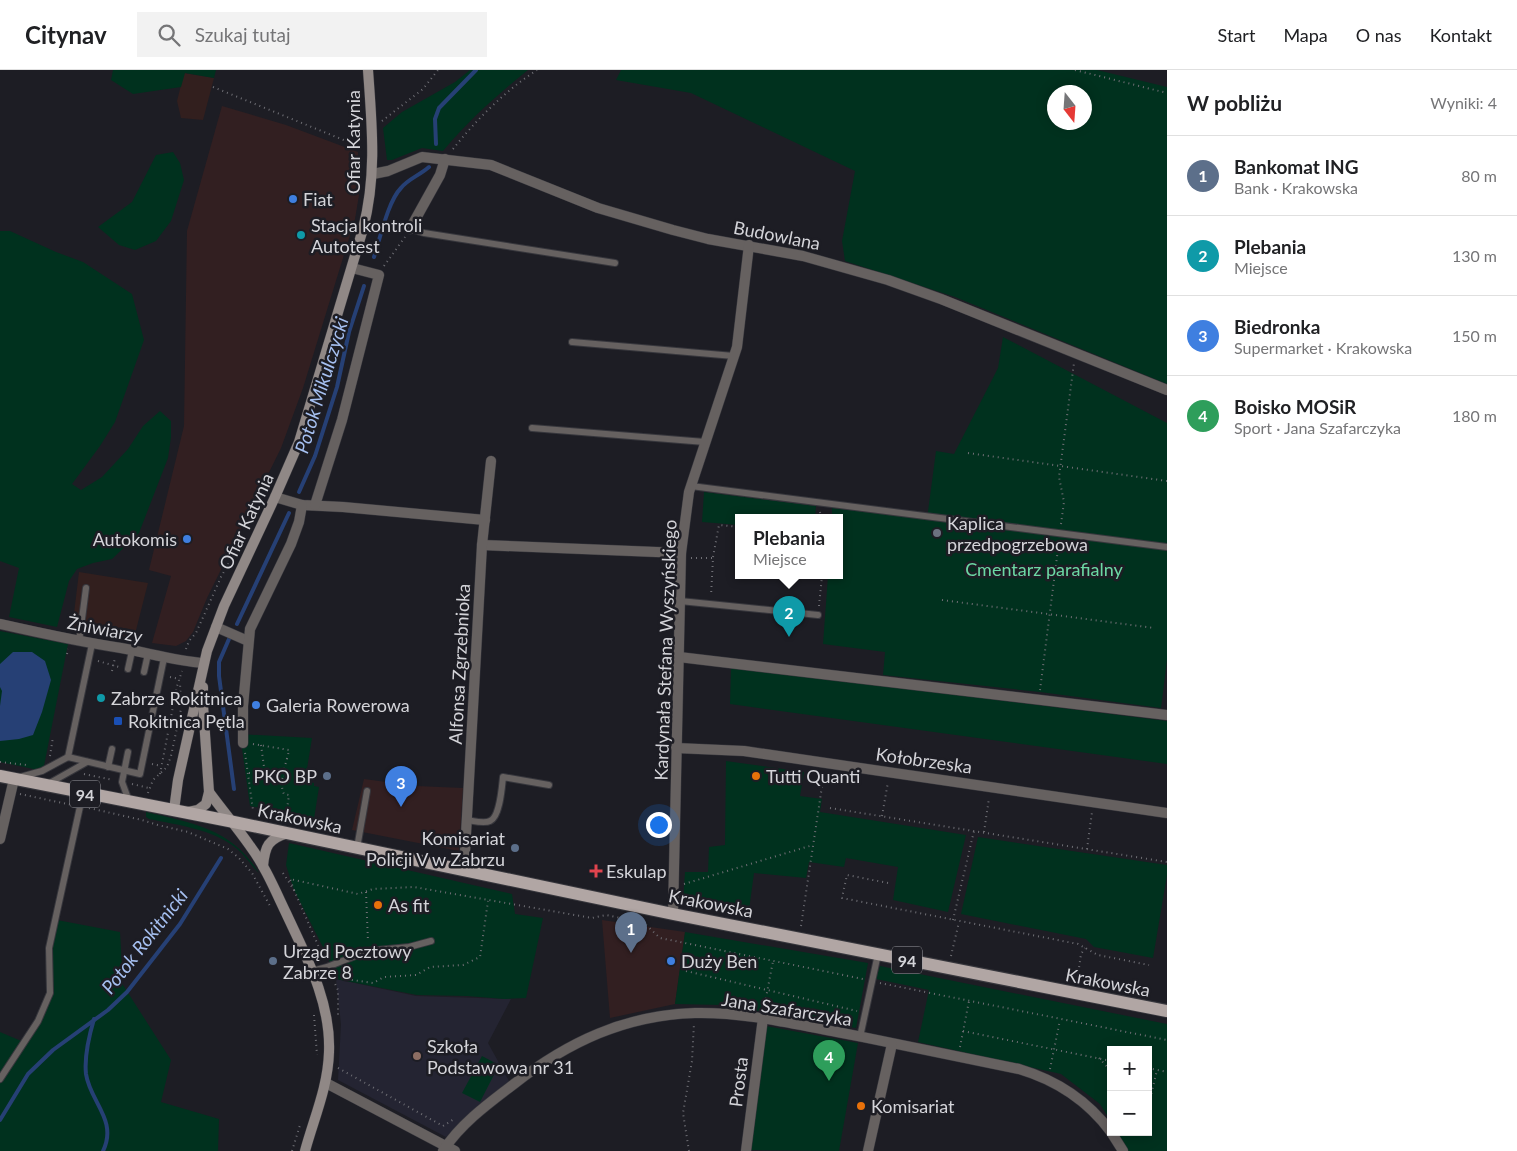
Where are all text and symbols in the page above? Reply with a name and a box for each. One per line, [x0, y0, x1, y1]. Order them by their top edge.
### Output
search box [137, 12, 487, 57]
text: Citynav [25, 20, 107, 49]
icon: search [155, 21, 183, 49]
text: Szukaj tutaj [195, 23, 291, 46]
text: Start [1218, 24, 1255, 46]
text: Mapa [1283, 24, 1328, 46]
text: O nas [1356, 24, 1402, 46]
text: Kontakt [1430, 24, 1492, 46]
north arrow [1047, 85, 1092, 130]
street label: Ofiar Katynia [342, 90, 364, 194]
text: W pobliżu [1187, 90, 1282, 115]
text: Wyniki: 4 [1430, 93, 1497, 112]
text: Bankomat ING [1234, 155, 1358, 178]
text: 1 [1198, 166, 1208, 185]
text: 80 m [1461, 166, 1497, 185]
text: Bank · Krakowska [1234, 178, 1358, 197]
place label: Fiat [303, 188, 333, 210]
marker: Fiat [287, 193, 299, 205]
place label: Stacja kontroli Autotest [311, 214, 422, 257]
street label: Budowlana [732, 216, 822, 254]
marker: Stacja kontroli Autotest [295, 229, 307, 241]
text: Plebania [1234, 235, 1306, 258]
text: 2 [1198, 246, 1208, 265]
text: 130 m [1452, 246, 1497, 265]
text: Miejsce [1234, 258, 1288, 277]
water label: Potok Mikulczycki [289, 313, 353, 456]
text: Biedronka [1234, 315, 1320, 338]
text: 3 [1198, 326, 1208, 345]
text: 150 m [1452, 326, 1497, 345]
text: Supermarket · Krakowska [1234, 338, 1412, 357]
text: Boisko MOSiR [1234, 395, 1356, 418]
text: 4 [1198, 406, 1208, 425]
text: 180 m [1452, 406, 1497, 425]
text: Sport · Jana Szafarczyka [1234, 418, 1401, 437]
street label: Ofiar Katynia [214, 469, 278, 573]
place label: Kaplica przedpogrzebowa [947, 512, 1088, 555]
popup [735, 514, 843, 579]
street label: Kardynała Stefana Wyszyńskiego [649, 519, 681, 781]
text: Plebania [753, 526, 825, 549]
marker: Kaplica przedpogrzebowa [931, 527, 943, 539]
place label: Autokomis [93, 528, 177, 550]
marker: Autokomis [181, 533, 193, 545]
text: Miejsce [753, 549, 807, 568]
park label: Cmentarz parafialny [965, 558, 1124, 580]
street label: Alfonsa Zgrzebnioka [444, 583, 474, 745]
pin: 2 [773, 596, 805, 637]
street label: Żniwiarzy [65, 611, 145, 647]
place label: Zabrze Rokitnica [111, 687, 242, 709]
marker: Zabrze Rokitnica [95, 692, 107, 704]
place label: Galeria Rowerowa [266, 694, 410, 716]
marker: Galeria Rowerowa [250, 699, 262, 711]
place label: Rokitnica Pętla [128, 710, 245, 732]
marker: Rokitnica Pętla [112, 715, 124, 727]
street label: Kołobrzeska [874, 742, 974, 778]
place label: PKO BP [254, 765, 317, 787]
place label: Tutti Quanti [766, 765, 860, 787]
pin: 3 [385, 766, 417, 807]
marker: PKO BP [321, 770, 333, 782]
marker: Tutti Quanti [750, 770, 762, 782]
road number: 94 [70, 781, 100, 808]
street label: Krakowska [256, 798, 344, 838]
your location [646, 812, 672, 838]
place label: Komisariat Policji V w Zabrzu [366, 827, 506, 870]
marker: Komisariat Policji V w Zabrzu [509, 842, 521, 854]
place label: Eskulap [606, 860, 667, 882]
marker: Eskulap [590, 865, 602, 877]
water label: Potok Rokitnicki [96, 884, 192, 998]
street label: Krakowska [667, 884, 755, 922]
place label: As fit [388, 894, 430, 916]
marker: As fit [372, 899, 384, 911]
pin: 1 [615, 912, 647, 953]
place label: Urząd Pocztowy Zabrze 8 [283, 940, 412, 983]
road number: 94 [892, 946, 922, 974]
place label: Duży Ben [681, 950, 757, 972]
marker: Urząd Pocztowy Zabrze 8 [267, 955, 279, 967]
marker: Duży Ben [665, 955, 677, 967]
street label: Krakowska [1064, 963, 1152, 1001]
street label: Jana Szafarczyka [720, 988, 854, 1030]
place label: Szkoła Podstawowa nr 31 [427, 1035, 574, 1078]
pin: 4 [813, 1040, 845, 1081]
map controls [1107, 1046, 1152, 1136]
button: + [1107, 1046, 1152, 1091]
marker: Szkoła Podstawowa nr 31 [411, 1050, 423, 1062]
street label: Prosta [724, 1056, 752, 1108]
button: − [1107, 1091, 1152, 1136]
place label: Komisariat [871, 1095, 955, 1117]
marker: Komisariat [855, 1100, 867, 1112]

